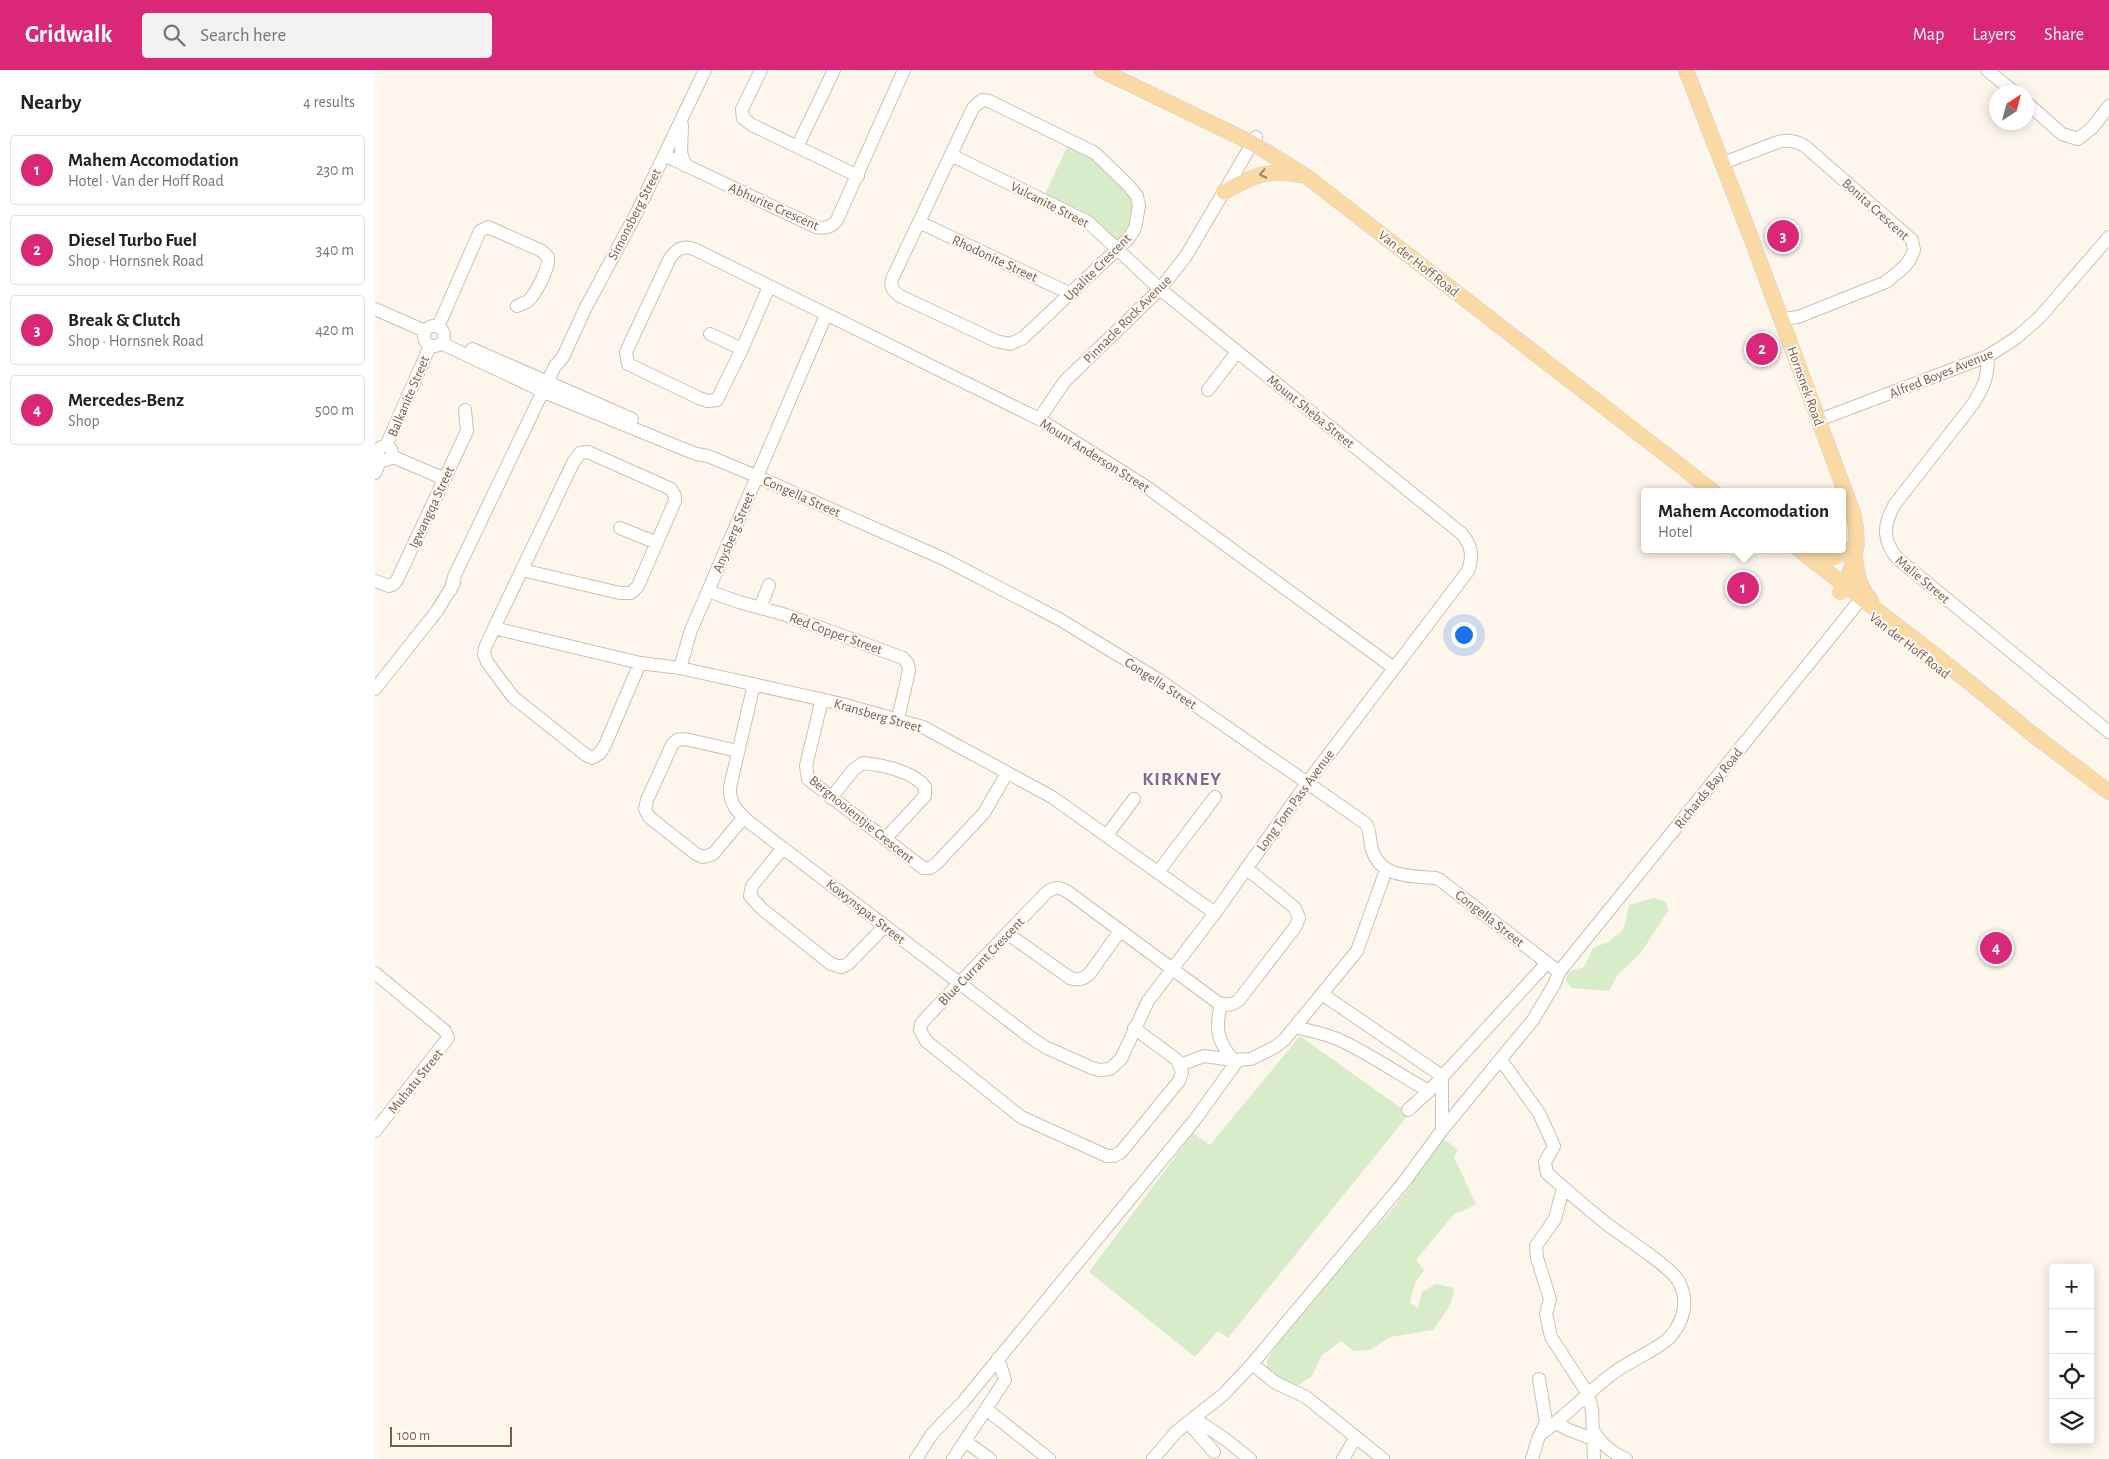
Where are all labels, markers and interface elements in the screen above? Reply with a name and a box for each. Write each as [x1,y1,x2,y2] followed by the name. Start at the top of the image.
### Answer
[142,13,492,58] search box
[160,21,188,49] icon: search
[25,23,112,47] text: Gridwalk
[200,26,286,45] text: Search here
[1913,26,1944,44] text: Map
[1972,26,2016,44] text: Layers
[2044,26,2084,44] text: Share
[1989,85,2034,130] north arrow
[20,92,81,113] text: Nearby
[303,94,355,110] text: 4 results
[68,151,239,170] text: Mahem Accomodation
[34,162,40,178] text: 1
[316,162,354,178] text: 230 m
[606,166,664,262] street label: Simonsberg Street
[1258,168,1267,179] one-way arrow
[68,173,224,189] text: Hotel · Van der Hoff Road
[1839,176,1912,244] street label: Bonita Crescent
[1008,179,1091,231] street label: Vulcanite Street
[726,181,821,233] street label: Abhurite Crescent
[1767,217,1799,255] pin: 3
[1375,228,1461,299] street label: Van der Hoff Road
[68,231,197,250] text: Diesel Turbo Fuel
[1061,231,1134,304] street label: Upalite Crescent
[950,233,1040,285] street label: Rhodonite Street
[33,242,41,258] text: 2
[316,242,354,258] text: 340 m
[68,253,204,269] text: Shop · Hornsnek Road
[1081,273,1174,366] street label: Pinnacle Rock Avenue
[68,311,181,330] text: Break & Clutch
[34,322,40,338] text: 3
[315,322,354,338] text: 420 m
[1746,330,1778,368] pin: 2
[68,333,204,349] text: Shop · Hornsnek Road
[1784,345,1826,428] street label: Hornsnek Road
[1887,347,1995,401] street label: Alfred Boyes Avenue
[386,353,432,439] street label: Balkanite Street
[1264,372,1357,451] street label: Mount Sheba Street
[68,391,184,410] text: Mercedes-Benz
[33,402,41,418] text: 4
[315,402,354,418] text: 500 m
[68,413,100,429] text: Shop
[1037,416,1152,496] street label: Mount Anderson Street
[407,464,457,551] street label: Igwangqa Street
[761,474,843,520] street label: Congella Street
[1641,488,1846,553] popup
[711,489,757,575] street label: Anysberg Street
[1658,502,1829,521] text: Mahem Accomodation
[1658,524,1693,540] text: Hotel
[1893,553,1953,607] street label: Malie Street
[1727,569,1759,607] pin: 1
[1866,610,1952,681] street label: Van der Hoff Road
[787,611,884,657] street label: Red Copper Street
[1451,622,1477,648] your location
[1122,655,1199,713] street label: Congella Street
[832,697,924,735] street label: Kransberg Street
[1672,746,1745,832] street label: Richards Bay Road
[1254,747,1337,854] street label: Long Tom Pass Avenue
[1142,770,1222,789] district label: KIRKNEY
[806,773,917,867] street label: Bergnooientjie Crescent
[823,877,908,947] street label: Kowynspas Street
[1452,888,1527,950] street label: Congella Street
[936,914,1028,1009] street label: Blue Currant Crescent
[1980,929,2012,967] pin: 4
[386,1046,446,1117] street label: Muhatu Street
[2049,1264,2094,1444] map controls
[2049,1264,2094,1309] button: +
[2049,1309,2094,1354] button: −
[2049,1354,2094,1399] button: locate
[2049,1399,2094,1444] button: layers
[390,1424,513,1447] scale bar
[397,1429,430,1443] text: 100 m

